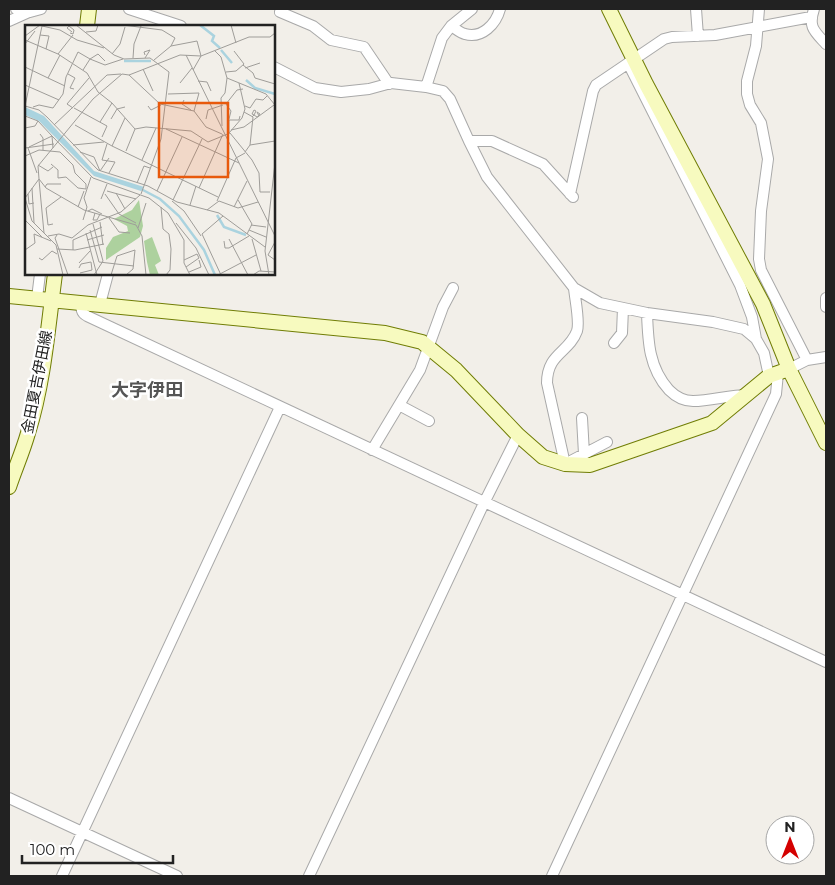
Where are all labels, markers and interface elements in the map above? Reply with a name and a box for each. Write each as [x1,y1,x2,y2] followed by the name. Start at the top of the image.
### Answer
[25,25,275,275] inset map
[17,329,56,435] street label: 金田夏吉伊田線
[111,379,183,401] district label: 大字伊田
[765,815,815,865] north arrow
[784,818,796,836] text: N
[22,832,174,864] scale bar
[30,840,75,859] text: 100 m

